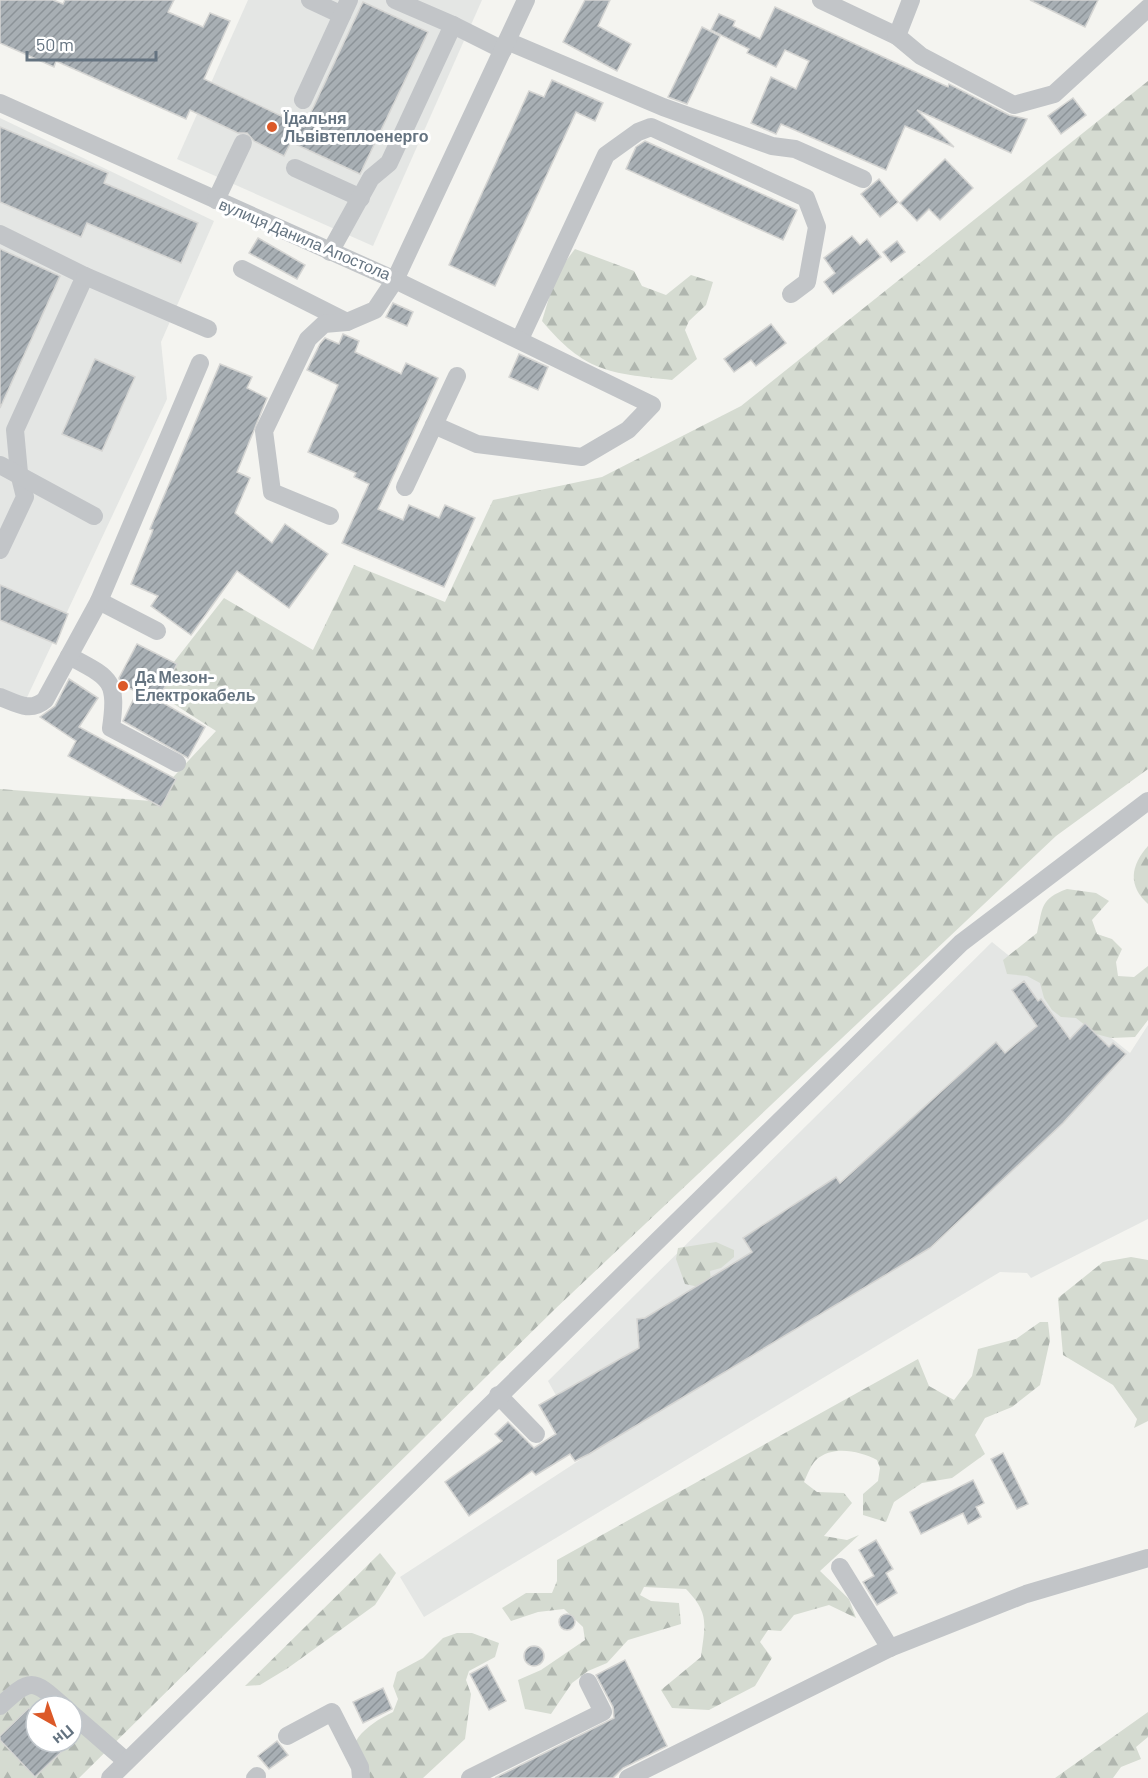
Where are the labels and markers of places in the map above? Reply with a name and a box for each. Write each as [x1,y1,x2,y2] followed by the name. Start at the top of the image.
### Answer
[283,108,429,145] place label: Їдальня Львівтеплоенерго
[265,120,279,134] marker: Їдальня Львівтеплоенерго
[135,667,256,704] place label: Да Мезон- Електрокабель
[116,679,130,693] marker: Да Мезон- Електрокабель

